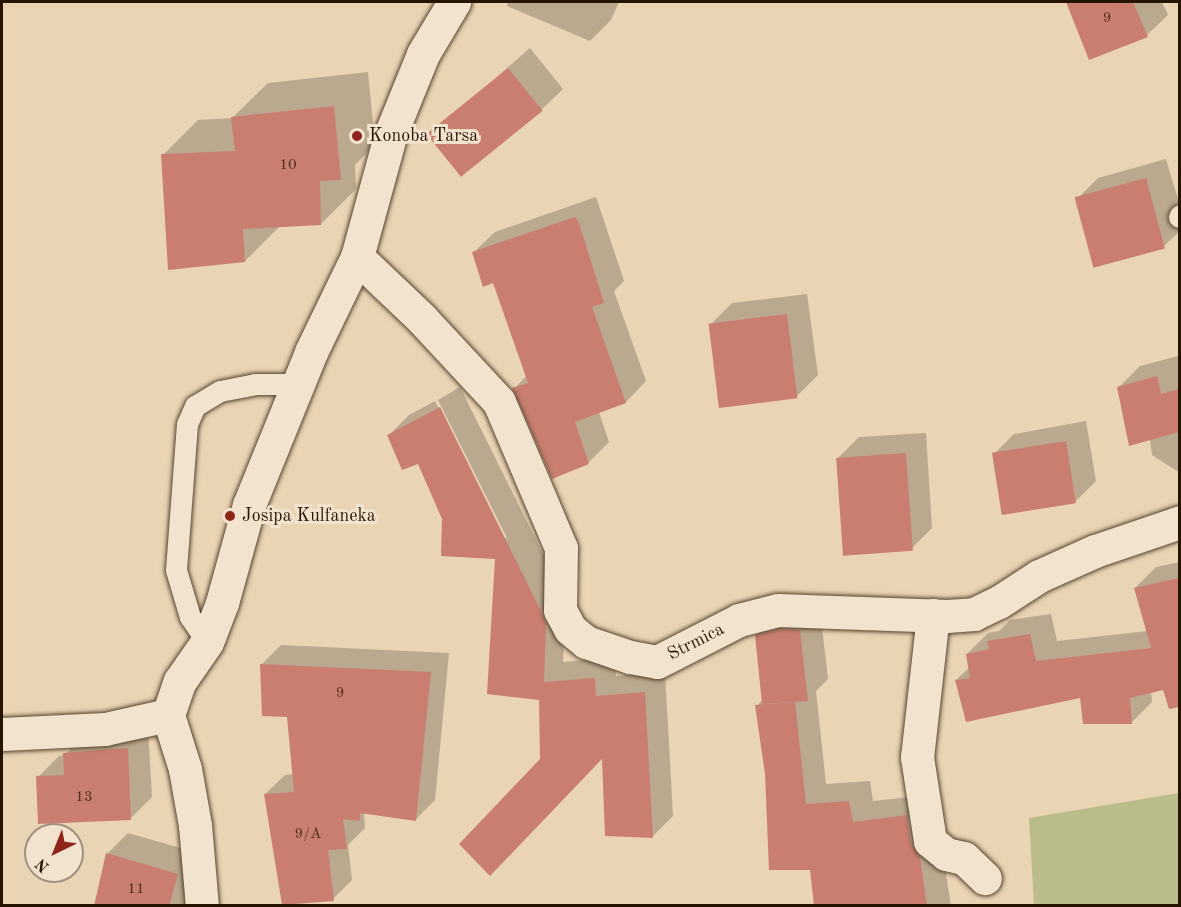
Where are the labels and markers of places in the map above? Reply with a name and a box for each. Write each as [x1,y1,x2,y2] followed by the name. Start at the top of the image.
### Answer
[369,125,478,147] place label: Konoba Tarsa
[350,129,364,143] marker: Konoba Tarsa
[242,505,376,527] place label: Josipa Kulfaneka
[223,509,237,523] marker: Josipa Kulfaneka

